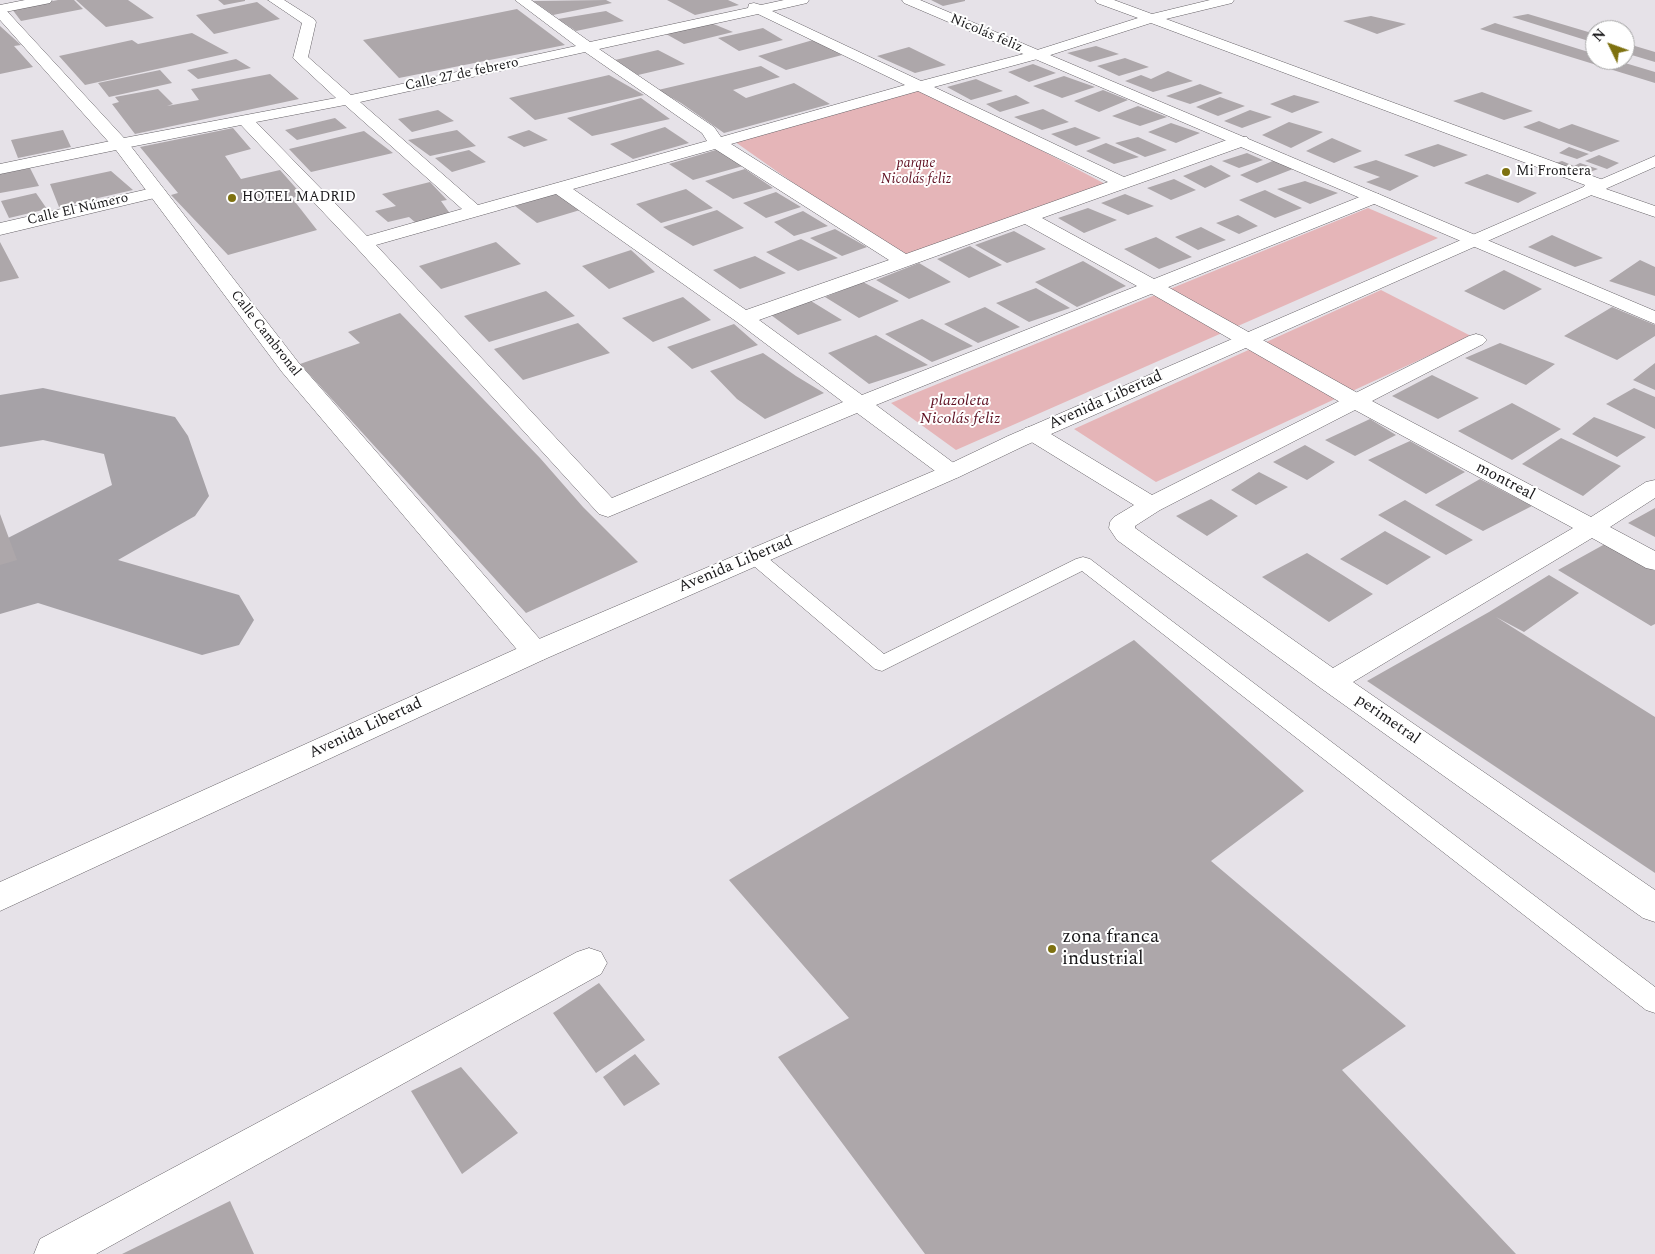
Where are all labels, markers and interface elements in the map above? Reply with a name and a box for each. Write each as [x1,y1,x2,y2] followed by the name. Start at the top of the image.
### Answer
[947,11,1025,57] street label: Nicolás feliz
[1585,20,1635,70] north arrow
[1588,24,1611,47] text: N
[404,55,520,95] street label: Calle 27 de febrero
[881,156,951,188] park label: parque Nicolás feliz
[1516,164,1591,180] place label: Mi Frontera
[1500,166,1512,178] marker: Mi Frontera
[26,190,130,230] street label: Calle El Número
[242,190,356,206] place label: HOTEL MADRID
[226,192,238,204] marker: HOTEL MADRID
[226,288,304,380] street label: Calle Cambronal
[1046,367,1166,435] street label: Avenida Libertad
[920,392,1000,430] park label: plazoleta Nicolás feliz
[1472,458,1538,506] street label: montreal
[676,532,796,598] street label: Avenida Libertad
[1351,691,1423,749] street label: perimetral
[306,694,426,764] street label: Avenida Libertad
[1062,927,1159,971] place label: zona franca industrial
[1046,943,1058,955] marker: zona franca industrial

